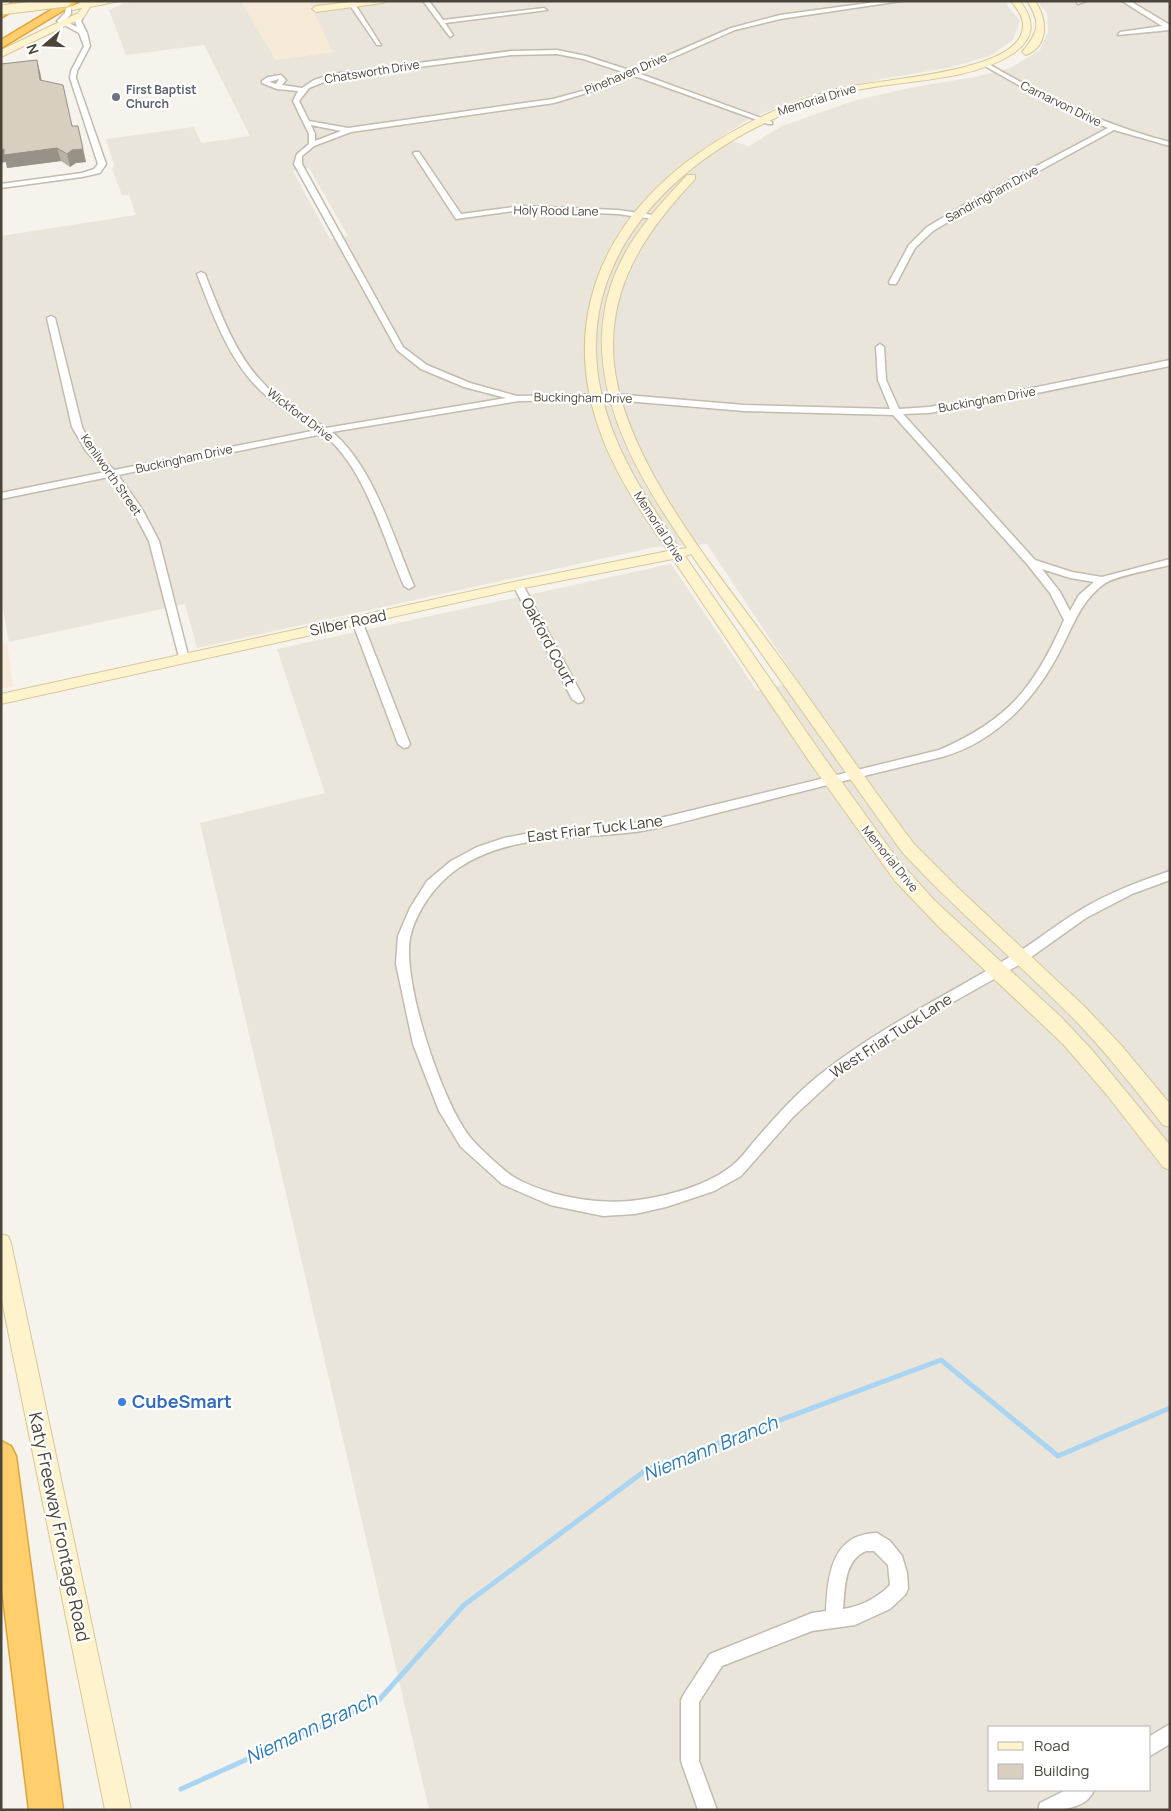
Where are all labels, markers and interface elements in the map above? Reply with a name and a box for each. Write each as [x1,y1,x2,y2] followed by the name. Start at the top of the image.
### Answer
[20,20,70,70] north arrow
[22,42,43,57] text: N
[582,49,670,99] street label: Pinehaven Drive
[323,56,421,87] street label: Chatsworth Drive
[1018,77,1105,131] street label: Carnarvon Drive
[776,80,858,120] street label: Memorial Drive
[126,81,196,112] place label: First Baptist Church
[110,91,122,103] marker: First Baptist Church
[942,161,1041,226] street label: Sandringham Drive
[513,201,599,220] street label: Holy Rood Lane
[937,383,1037,416] street label: Buckingham Drive
[264,384,337,445] street label: Wickford Drive
[534,388,632,407] street label: Buckingham Drive
[77,430,146,519] street label: Kenilworth Street
[134,440,234,477] street label: Buckingham Drive
[630,488,689,565] street label: Memorial Drive
[516,594,581,690] street label: Oakford Court
[308,604,388,641] street label: Silber Road
[526,810,664,847] street label: East Friar Tuck Lane
[858,822,923,896] street label: Memorial Drive
[826,988,956,1083] street label: West Friar Tuck Lane
[132,1389,232,1413] place label: CubeSmart
[116,1396,128,1408] marker: CubeSmart
[639,1409,782,1487] water label: Niemann Branch
[24,1410,96,1644] street label: Katy Freeway Frontage Road
[241,1686,382,1770] water label: Niemann Branch
[988,1726,1151,1791] legend
[1034,1735,1070,1756] text: Road
[1034,1760,1089,1781] text: Building

